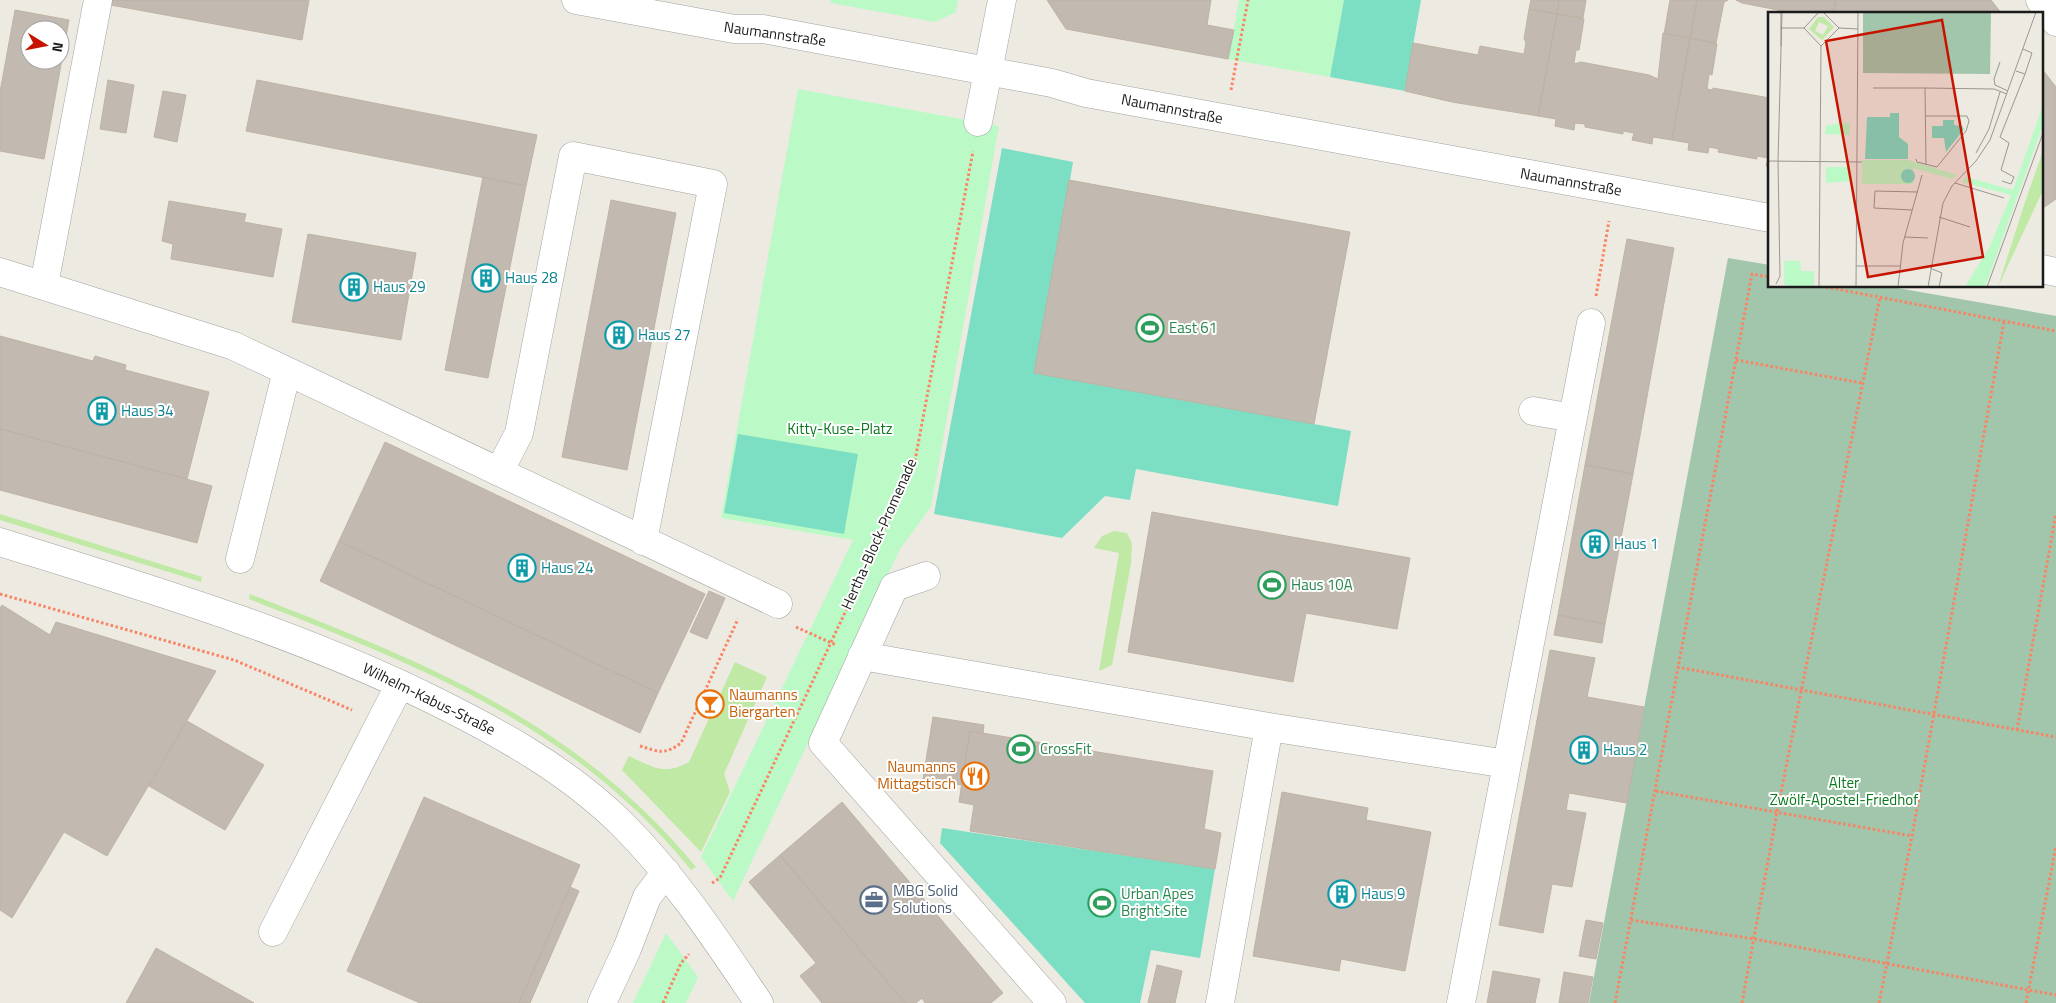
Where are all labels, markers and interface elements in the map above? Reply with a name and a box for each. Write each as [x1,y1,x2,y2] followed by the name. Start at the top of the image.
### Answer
[1768,12,2044,288] inset map
[723,15,828,52] street label: Naumannstraße
[20,20,70,70] north arrow
[47,41,69,54] text: N
[1119,87,1225,130] street label: Naumannstraße
[1518,161,1624,202] street label: Naumannstraße
[471,263,501,293] building icon: Haus 28
[505,266,558,289] place label: Haus 28
[339,272,369,302] building icon: Haus 29
[373,275,426,298] place label: Haus 29
[1135,313,1165,343] sports icon: East 61
[1169,316,1217,339] place label: East 61
[604,320,634,350] building icon: Haus 27
[638,323,691,346] place label: Haus 27
[87,396,117,426] building icon: Haus 34
[121,399,174,422] place label: Haus 34
[787,417,893,440] park label: Kitty-Kuse-Platz
[835,454,922,613] street label: Hertha-Block-Promenade
[1580,529,1610,559] building icon: Haus 1
[1614,532,1658,555] place label: Haus 1
[507,553,537,583] building icon: Haus 24
[541,556,594,579] place label: Haus 24
[1257,570,1287,600] sports icon: Haus 10A
[1291,573,1353,596] place label: Haus 10A
[359,656,500,741] street label: Wilhelm-Kabus-Straße
[729,683,798,723] place label: Naumanns Biergarten
[695,689,725,719] bar icon: Naumanns Biergarten
[1006,734,1036,764] sports icon: CrossFit
[1569,735,1599,765] building icon: Haus 2
[1040,737,1092,760] place label: CrossFit
[1603,738,1647,761] place label: Haus 2
[877,755,956,795] place label: Naumanns Mittagstisch
[960,761,990,791] restaurant icon: Naumanns Mittagstisch
[1770,771,1918,811] park label: Alter Zwölf-Apostel-Friedhof
[893,879,958,919] place label: MBG Solid Solutions
[1327,879,1357,909] building icon: Haus 9
[1121,882,1194,922] place label: Urban Apes Bright Site
[1361,882,1405,905] place label: Haus 9
[859,885,889,915] office icon: MBG Solid Solutions
[1087,888,1117,918] sports icon: Urban Apes Bright Site

